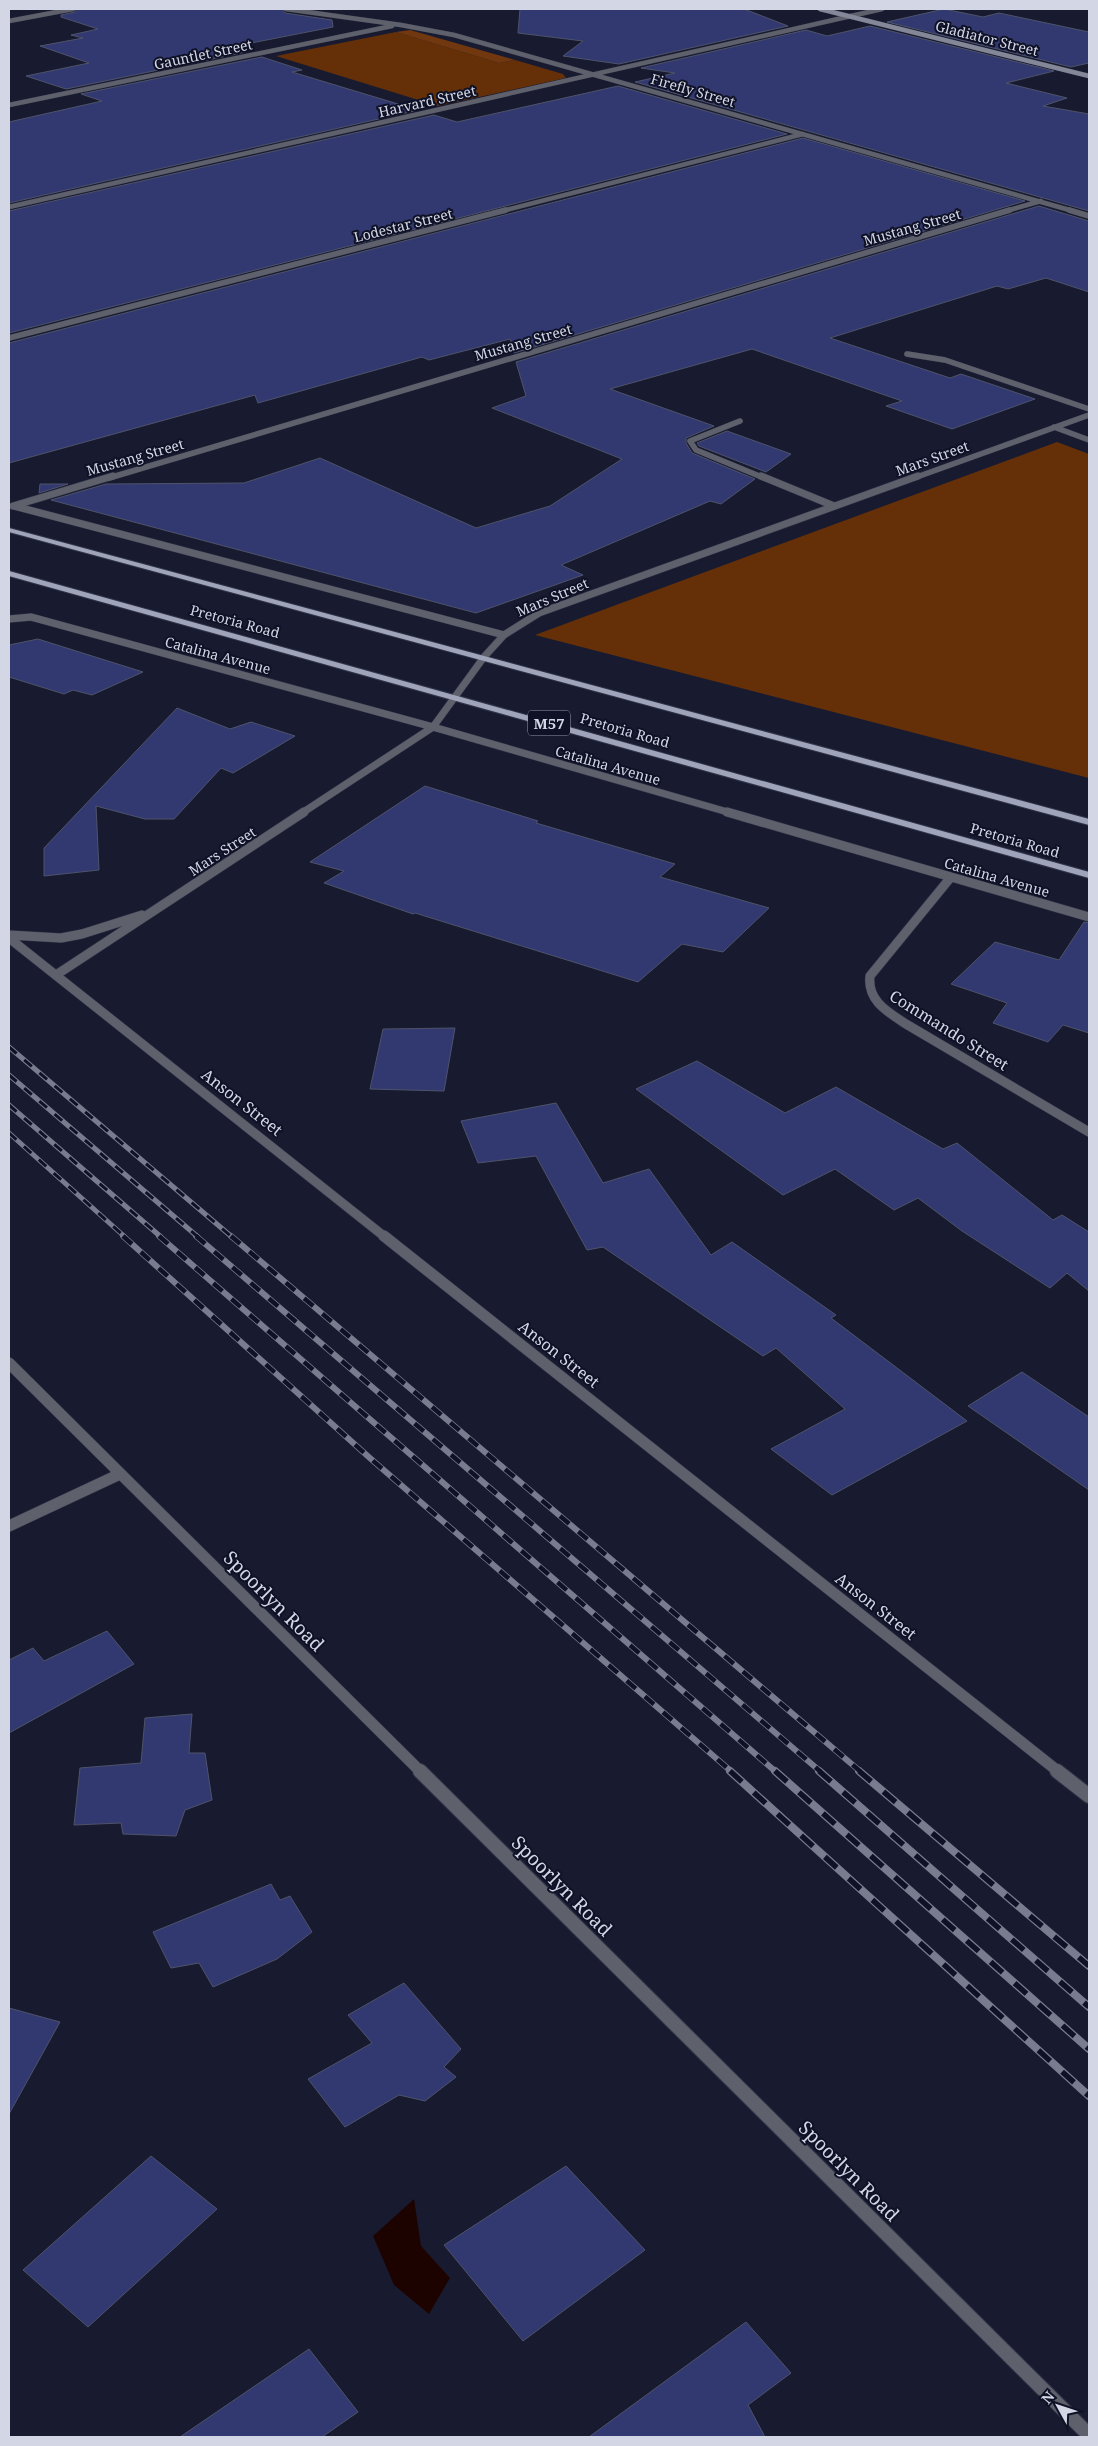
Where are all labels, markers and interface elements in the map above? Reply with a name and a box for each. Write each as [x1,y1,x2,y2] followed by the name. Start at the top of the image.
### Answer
[934,16,1041,60] street label: Gladiator Street
[152,34,254,74] street label: Gauntlet Street
[649,69,737,111] street label: Firefly Street
[376,81,478,121] street label: Harvard Street
[352,204,455,246] street label: Lodestar Street
[861,204,963,250] street label: Mustang Street
[472,319,574,365] street label: Mustang Street
[84,434,186,480] street label: Mustang Street
[893,436,971,480] street label: Mars Street
[513,573,591,621] street label: Mars Street
[188,600,282,642] street label: Pretoria Road
[163,632,273,678] street label: Catalina Avenue
[578,708,672,752] street label: Pretoria Road
[528,710,570,736] road number: M57
[553,741,663,789] street label: Catalina Avenue
[968,818,1062,862] street label: Pretoria Road
[185,822,259,880] street label: Mars Street
[942,853,1052,901] street label: Catalina Avenue
[885,985,1013,1076] street label: Commando Street
[197,1063,287,1141] street label: Anson Street
[514,1315,604,1393] street label: Anson Street
[218,1545,330,1657] street label: Spoorlyn Road
[831,1567,921,1645] street label: Anson Street
[506,1830,618,1942] street label: Spoorlyn Road
[793,2115,905,2227] street label: Spoorlyn Road
[1033,2381,1083,2431] north arrow
[1037,2387,1058,2408] text: N

